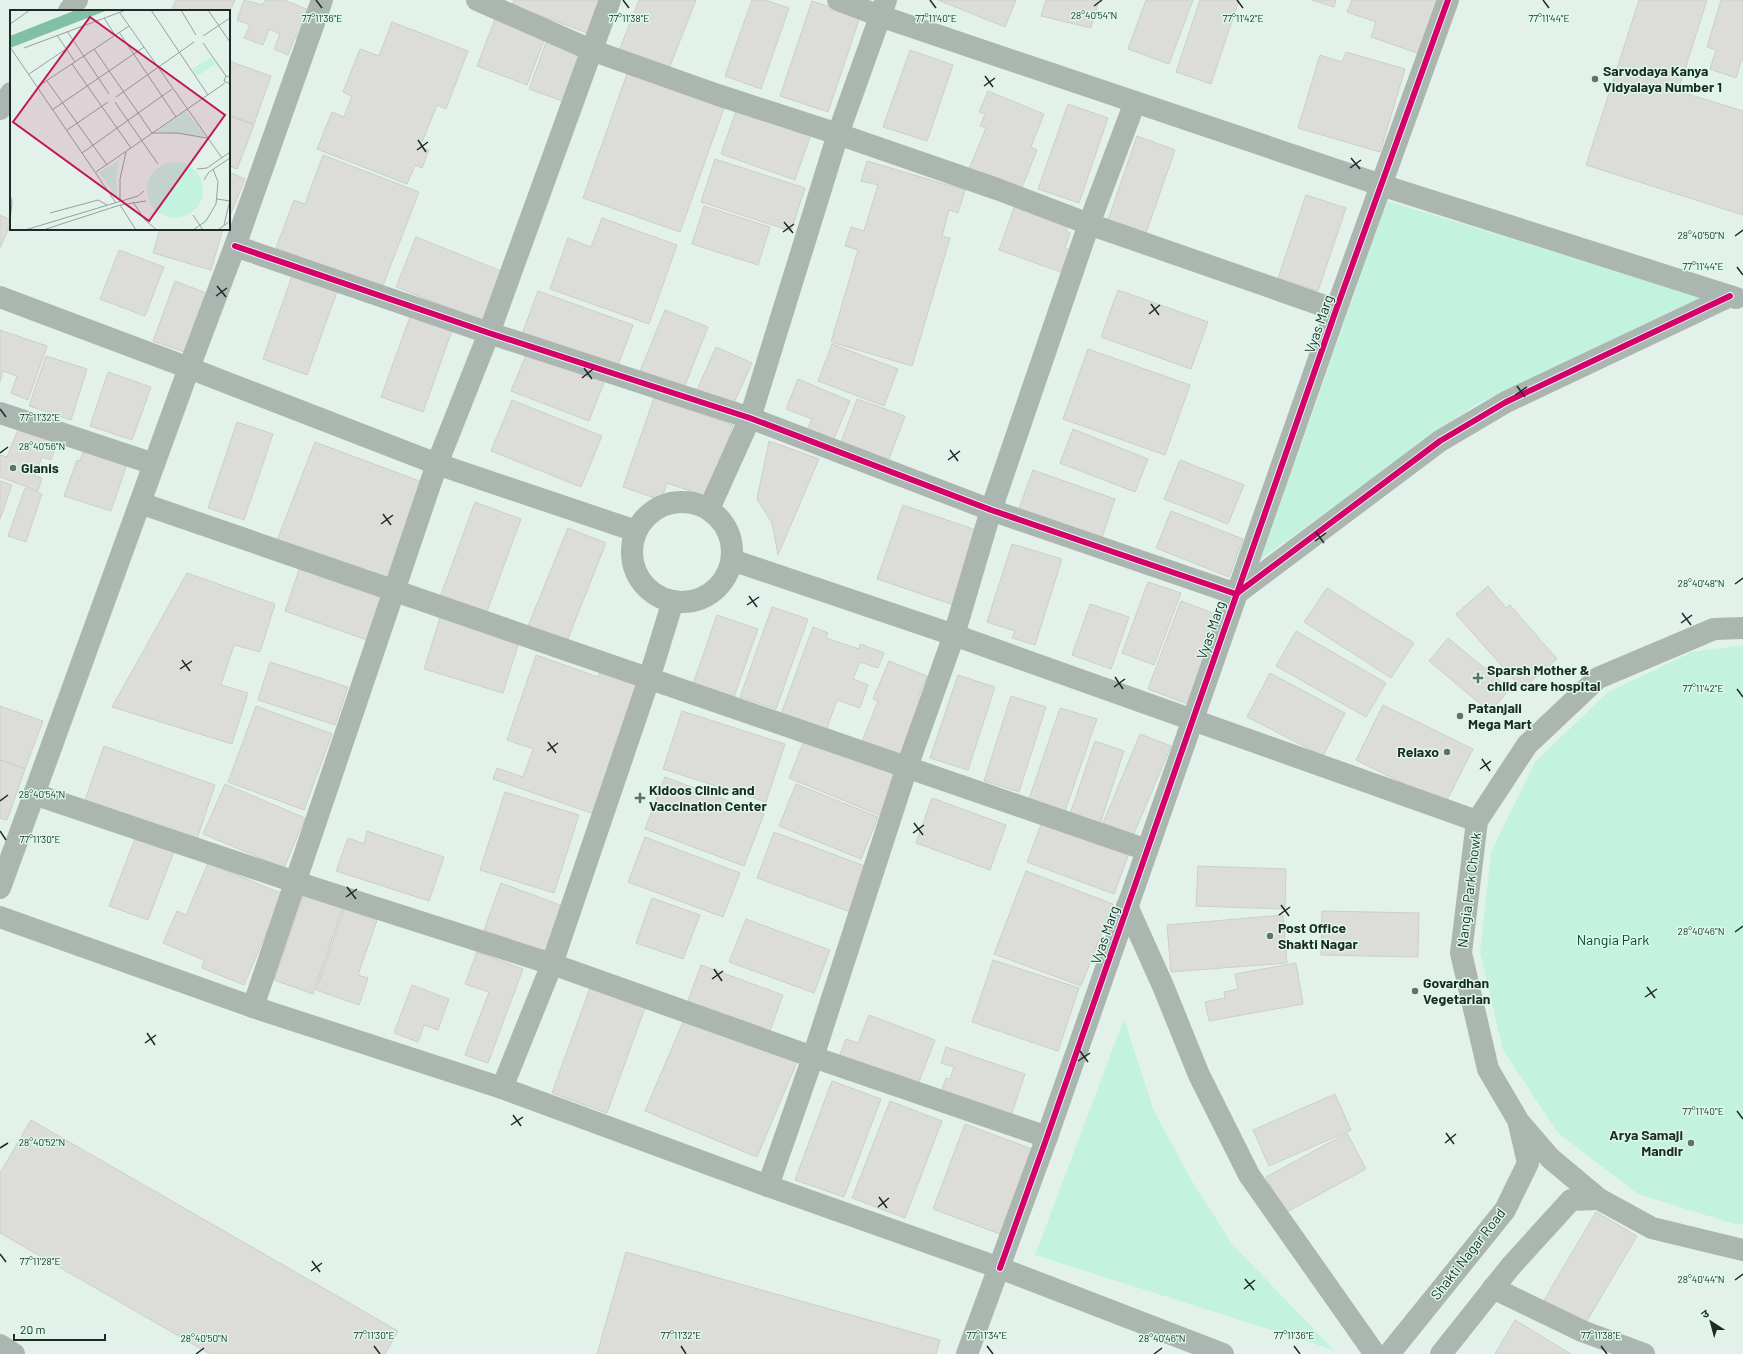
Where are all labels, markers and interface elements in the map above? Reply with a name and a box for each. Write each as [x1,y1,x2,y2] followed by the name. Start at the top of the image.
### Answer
[1071,9,1117,21] text: 28°40'54"N
[10,10,230,230] inset map
[302,12,342,24] text: 77°11'36"E
[609,12,649,24] text: 77°11'38"E
[915,12,957,24] text: 77°11'40"E
[1222,12,1264,24] text: 77°11'42"E
[1528,12,1570,24] text: 77°11'44"E
[1603,62,1722,95] place label: Sarvodaya Kanya Vidyalaya Number 1
[1590,74,1600,84] marker: Sarvodaya Kanya Vidyalaya Number 1
[1677,229,1725,241] text: 28°40'50"N
[1682,260,1724,272] text: 77°11'44"E
[1301,292,1336,355] street label: Vyas Marg
[20,411,60,423] text: 77°11'32"E
[19,440,65,452] text: 28°40'56"N
[21,459,59,476] place label: Gianis
[8,463,18,473] marker: Gianis
[1678,577,1724,589] text: 28°40'48"N
[1193,598,1228,661] street label: Vyas Marg
[1487,661,1601,694] place label: Sparsh Mother & child care hospital
[1472,672,1484,684] marker: Sparsh Mother & child care hospital
[1682,682,1724,694] text: 77°11'42"E
[1468,699,1532,732] place label: Patanjali Mega Mart
[1455,711,1465,721] marker: Patanjali Mega Mart
[1397,743,1439,760] place label: Relaxo
[1442,747,1452,757] marker: Relaxo
[649,781,767,814] place label: Kidoos Clinic and Vaccination Center
[19,788,65,800] text: 28°40'54"N
[634,792,646,804] marker: Kidoos Clinic and Vaccination Center
[1453,831,1484,948] street label: Nangia Park Chowk
[19,833,61,845] text: 77°11'30"E
[1087,903,1122,966] street label: Vyas Marg
[1278,919,1358,952] place label: Post Office Shakti Nagar
[1678,925,1724,937] text: 28°40'46"N
[1265,931,1275,941] marker: Post Office Shakti Nagar
[1577,931,1649,948] park label: Nangia Park
[1423,974,1490,1007] place label: Govardhan Vegetarian
[1410,986,1420,996] marker: Govardhan Vegetarian
[1682,1105,1724,1117] text: 77°11'40"E
[1609,1126,1684,1159] place label: Arya Samaji Mandir
[19,1136,65,1148] text: 28°40'52"N
[1686,1138,1696,1148] marker: Arya Samaji Mandir
[1427,1205,1509,1303] street label: Shakti Nagar Road
[20,1255,60,1267] text: 77°11'28"E
[1677,1273,1725,1285] text: 28°40'44"N
[1691,1302,1731,1342] north arrow
[1698,1306,1712,1321] text: उ
[14,1316,105,1342] scale bar
[20,1322,46,1336] text: 20 m
[353,1329,395,1341] text: 77°11'30"E
[661,1329,701,1341] text: 77°11'32"E
[967,1329,1007,1341] text: 77°11'34"E
[1274,1329,1314,1341] text: 77°11'36"E
[1581,1329,1621,1341] text: 77°11'38"E
[180,1332,228,1344] text: 28°40'50"N
[1139,1332,1185,1344] text: 28°40'46"N

